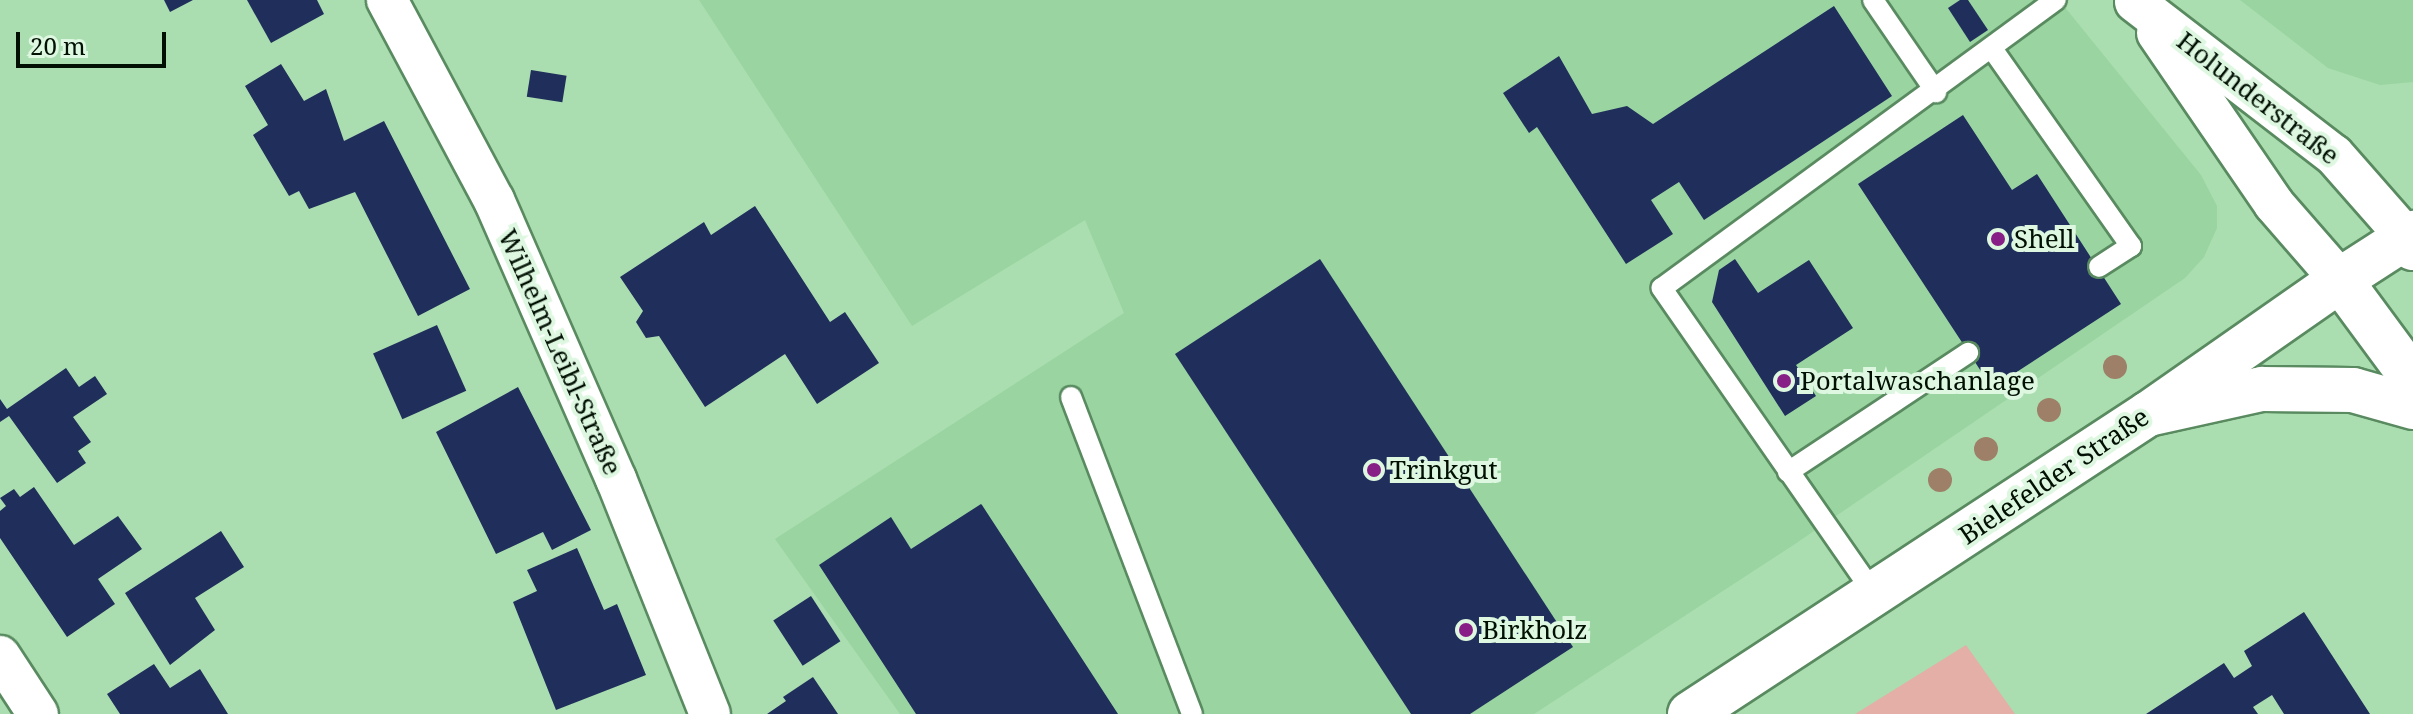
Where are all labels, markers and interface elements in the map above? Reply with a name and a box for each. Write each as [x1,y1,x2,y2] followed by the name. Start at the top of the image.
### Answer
[20,16,170,66] scale bar
[2171,25,2345,171] street label: Holunderstraße
[30,29,86,62] text: 20 m
[2014,223,2075,255] place label: Shell
[492,224,628,480] street label: Wilhelm-Leibl-Straße
[1989,230,2007,248] marker: Shell
[1800,365,2035,397] place label: Portalwaschanlage
[1775,372,1793,390] marker: Portalwaschanlage
[1953,401,2155,551] street label: Bielefelder Straße
[1390,454,1498,486] place label: Trinkgut
[1365,461,1383,479] marker: Trinkgut
[1482,614,1588,646] place label: Birkholz
[1457,621,1475,639] marker: Birkholz

